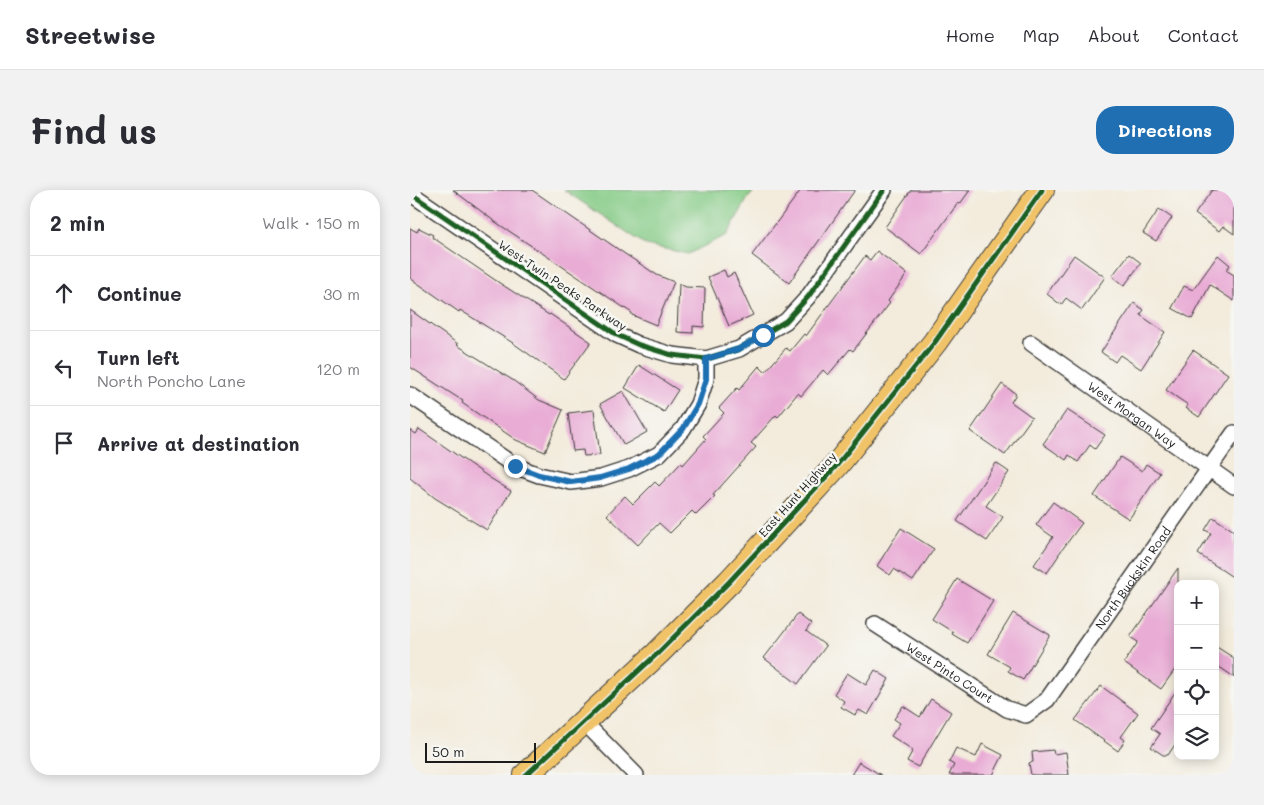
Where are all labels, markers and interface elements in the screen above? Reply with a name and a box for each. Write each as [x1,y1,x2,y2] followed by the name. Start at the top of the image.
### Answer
[25,19,155,50] text: Streetwise
[946,23,995,47] text: Home
[1023,23,1059,47] text: Map
[1087,23,1140,47] text: About
[1168,23,1239,47] text: Contact
[1096,106,1234,154] button: Directions
[30,107,157,153] text: Find us
[50,209,105,236] text: 2 min
[262,212,360,233] text: Walk · 150 m
[496,236,630,334] street label: West Twin Peaks Parkway
[50,279,78,307] icon: ahead
[97,281,182,306] text: Continue
[323,283,360,304] text: 30 m
[752,324,775,347] route start
[97,345,180,370] text: Turn left
[50,354,78,382] icon: left
[316,358,360,379] text: 120 m
[97,370,246,391] text: North Poncho Lane
[1085,378,1180,451] street label: West Morgan Way
[50,429,78,457] icon: arrive
[97,431,300,456] text: Arrive at destination
[755,448,839,540] street label: East Hunt Highway
[504,455,527,478] route end
[1091,523,1174,632] street label: North Buckskin Road
[1174,580,1219,760] map controls
[1174,580,1219,625] button: +
[1174,625,1219,670] button: −
[903,638,996,706] street label: West Pinto Court
[1174,670,1219,715] button: locate
[1174,715,1219,760] button: layers
[425,740,536,763] scale bar
[432,742,464,761] text: 50 m

